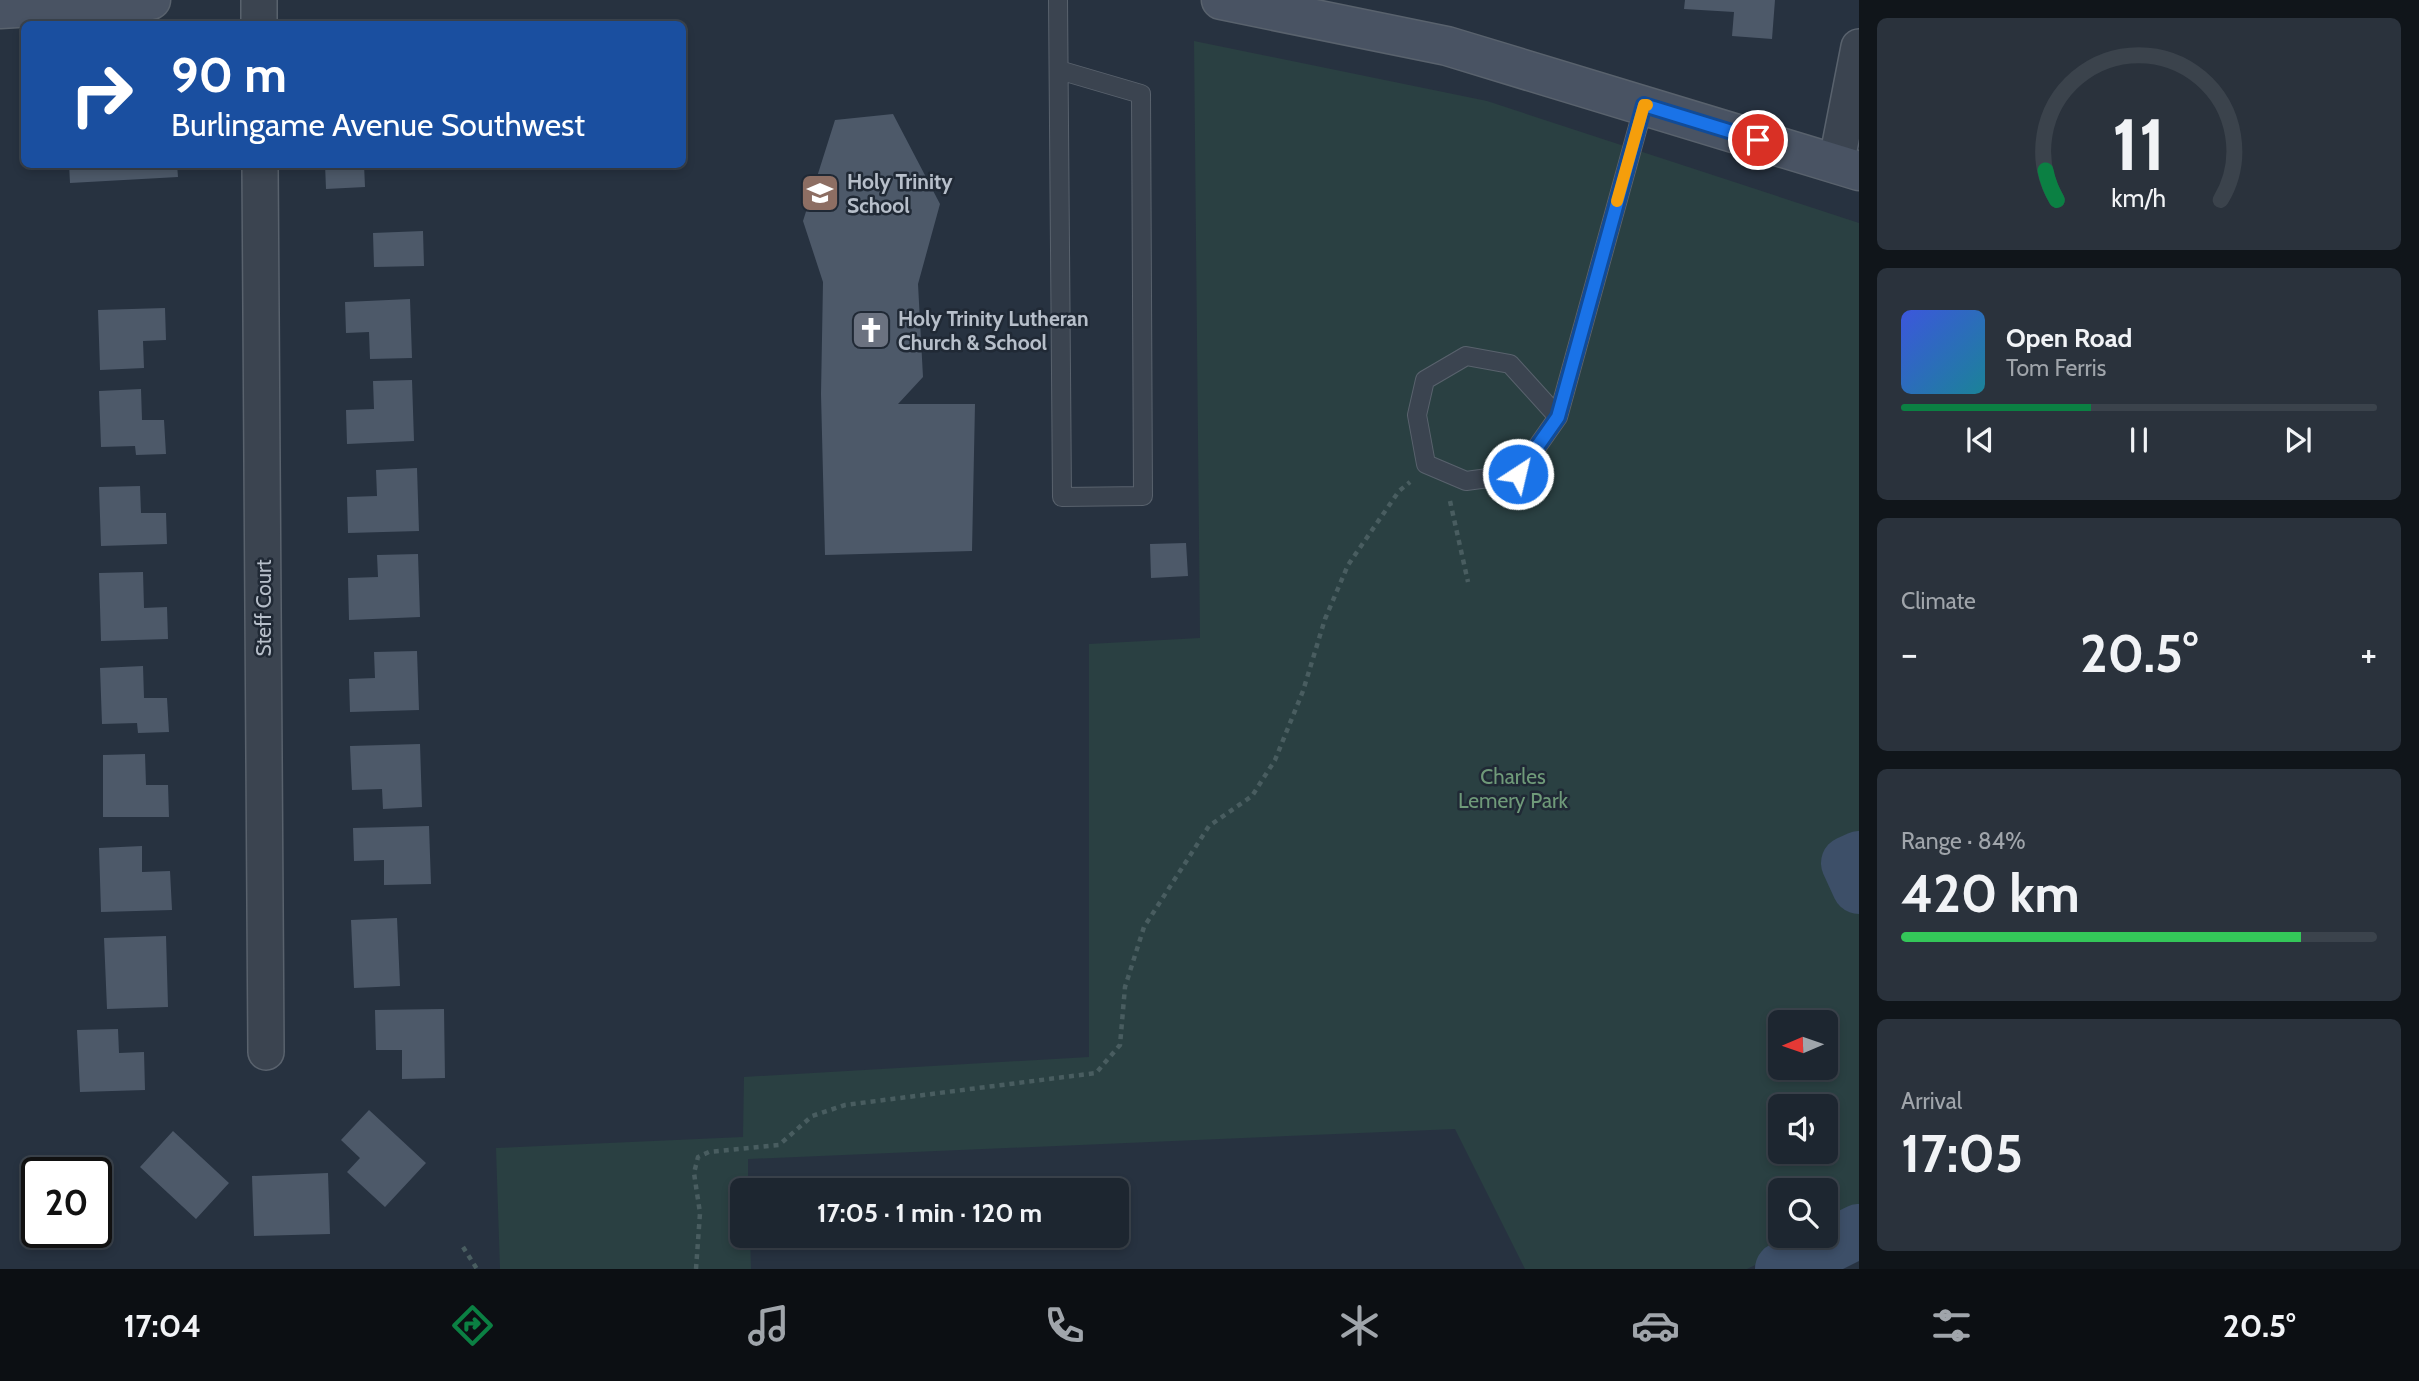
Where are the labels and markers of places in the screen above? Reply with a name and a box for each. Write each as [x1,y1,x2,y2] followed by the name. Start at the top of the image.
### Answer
[1728,110,1788,170] pin
[847,169,953,218] place label: Holy Trinity School
[799,172,841,214] school or university icon: Holy Trinity School
[898,306,1089,355] place label: Holy Trinity Lutheran Church & School
[850,309,892,351] church icon: Holy Trinity Lutheran Church & School

